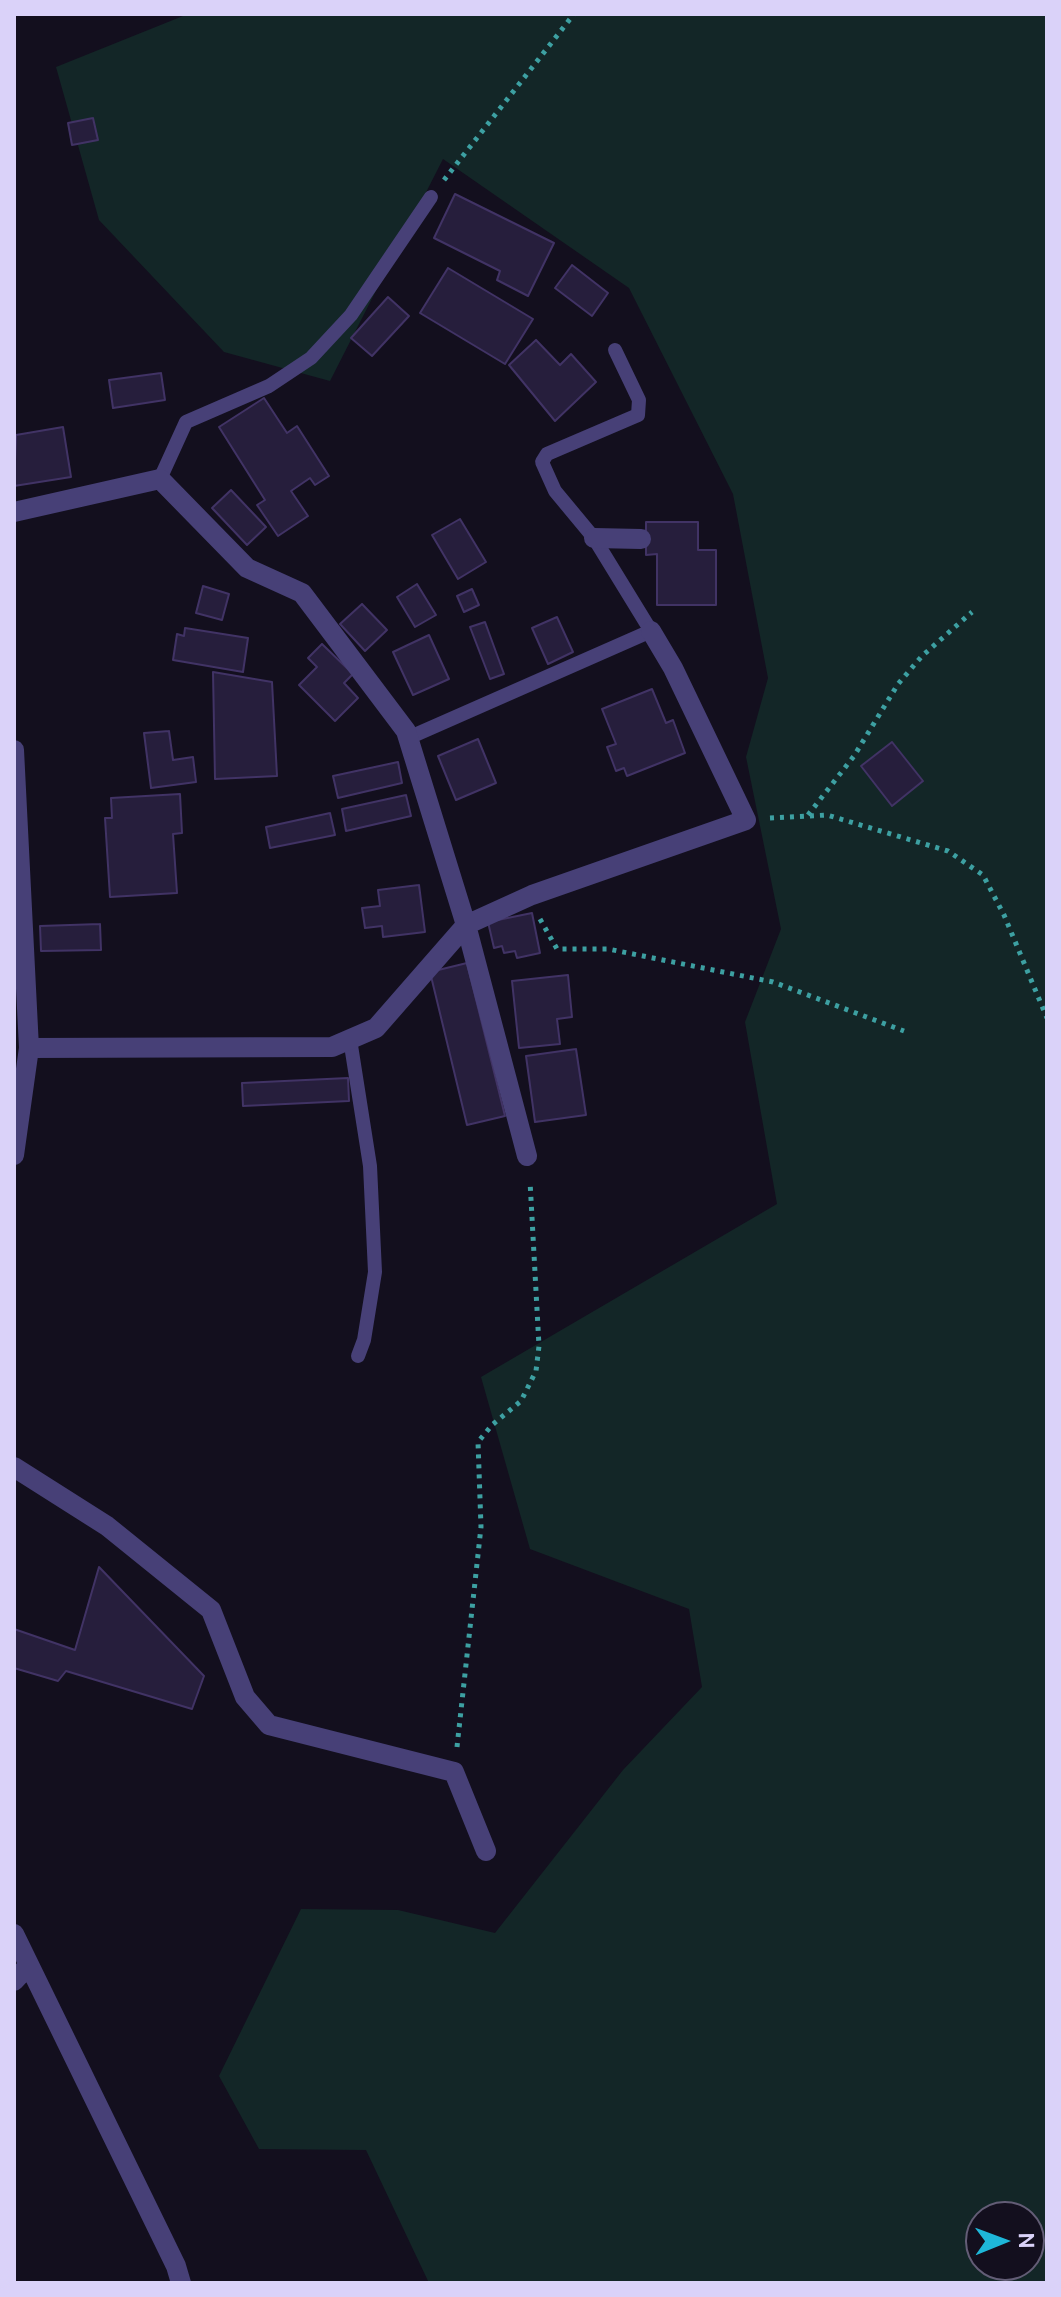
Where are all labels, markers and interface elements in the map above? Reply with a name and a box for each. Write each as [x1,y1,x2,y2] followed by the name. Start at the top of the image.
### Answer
[965,2201,1045,2281] north arrow
[1015,2232,1040,2249] text: N

